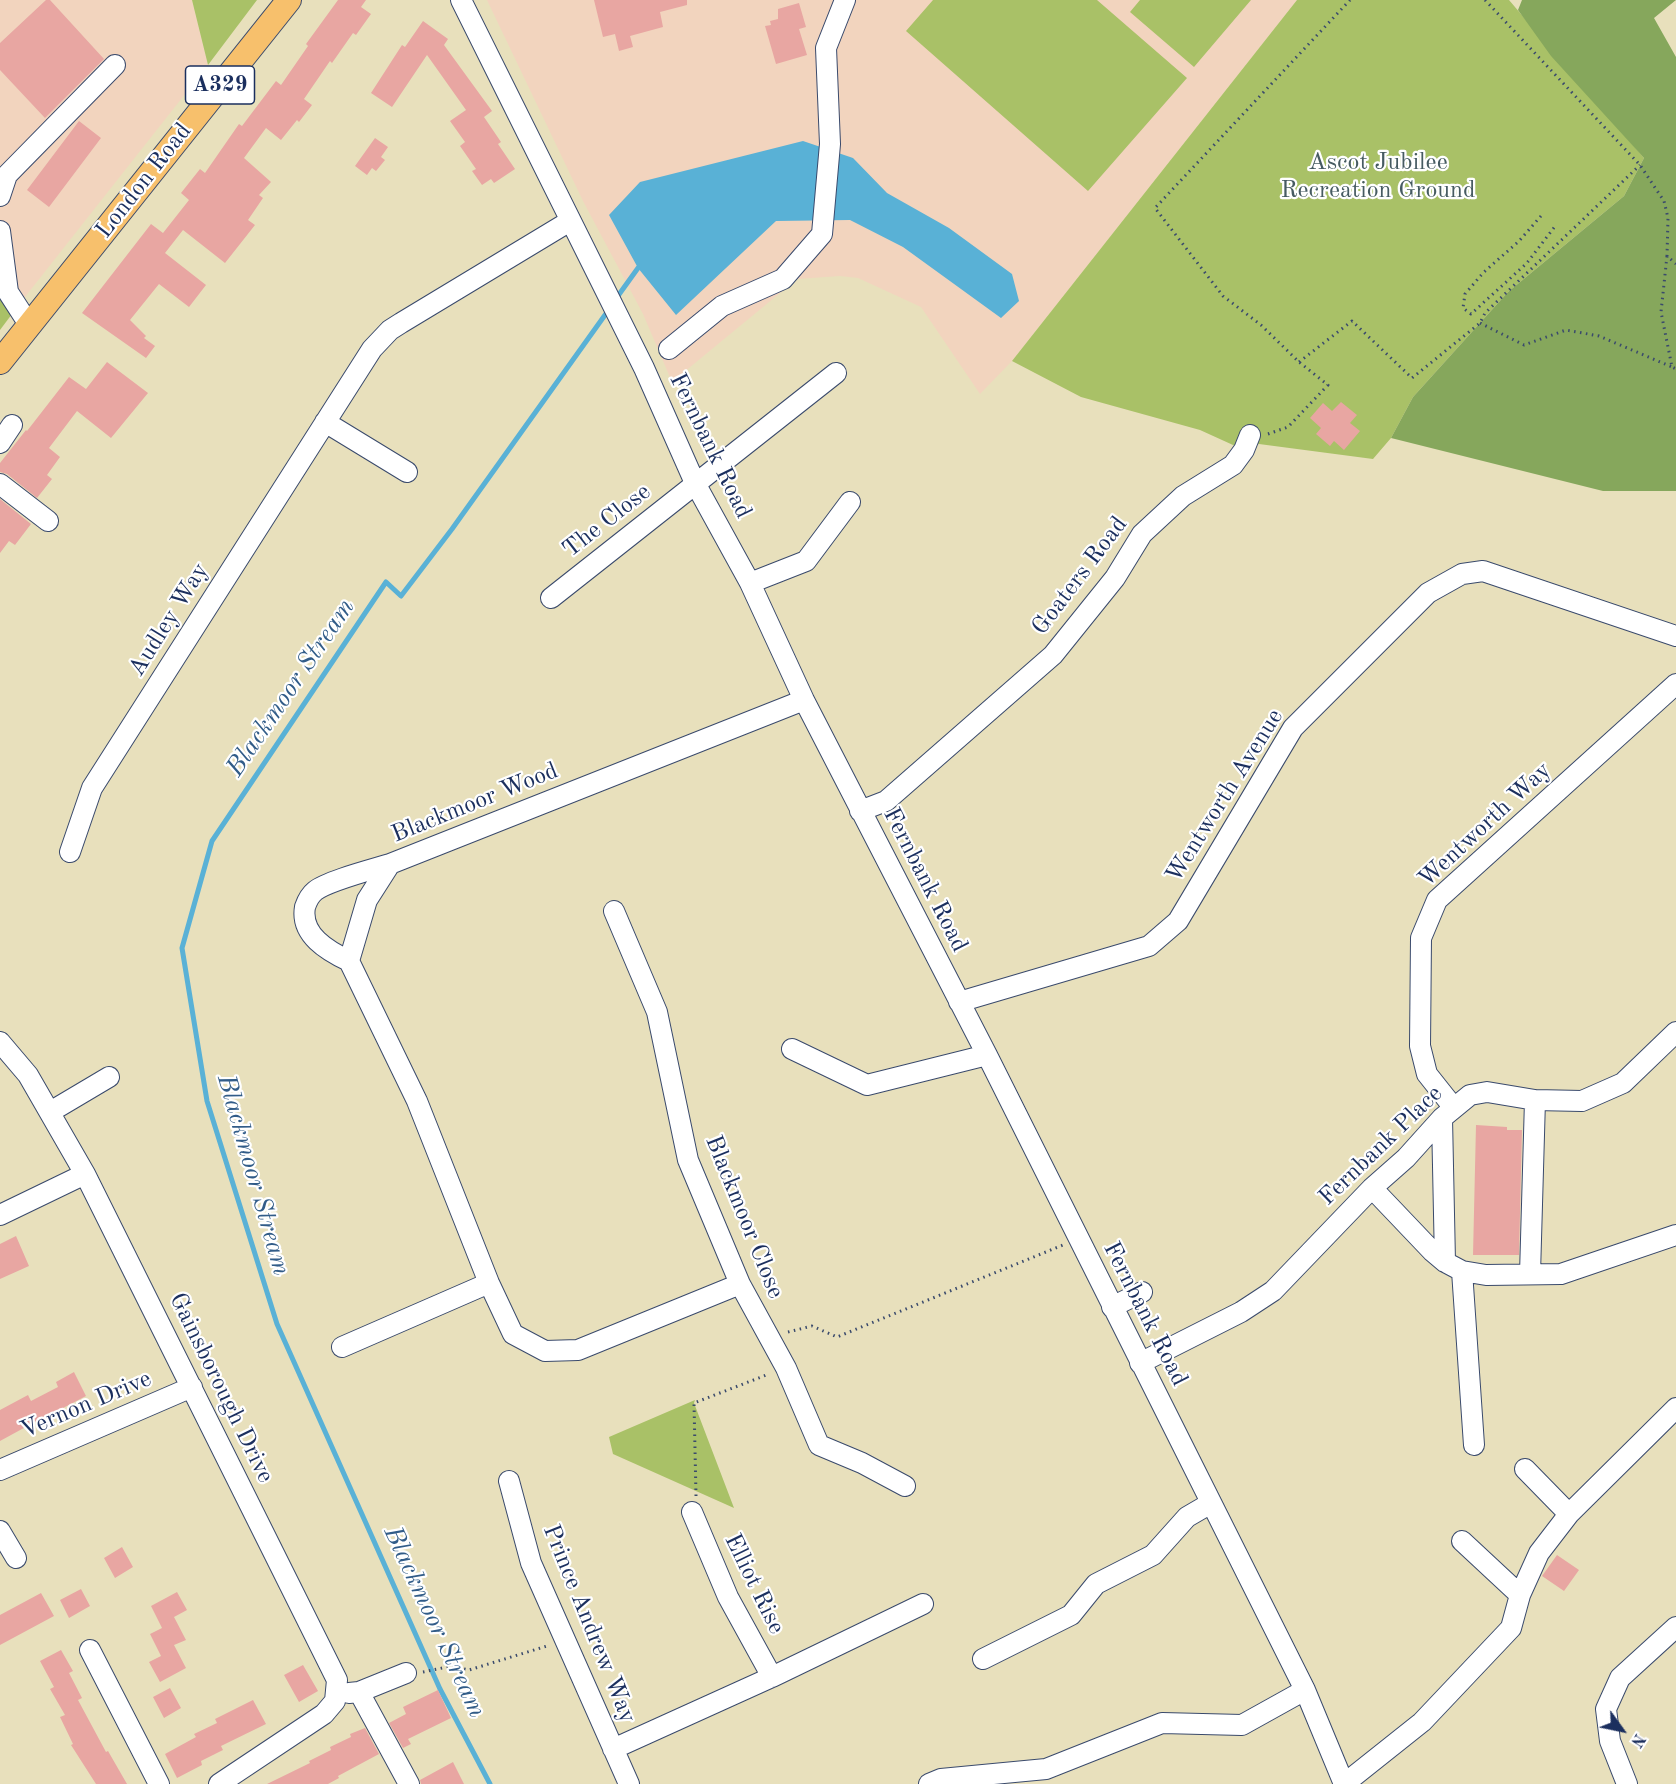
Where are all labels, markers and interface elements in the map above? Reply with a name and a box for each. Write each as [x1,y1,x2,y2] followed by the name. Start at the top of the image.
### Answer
[186,66,254,104] road number: A329
[90,118,198,244] street label: London Road
[1280,149,1476,205] park label: Ascot Jubilee Recreation Ground
[662,369,758,523] street label: Fernbank Road
[557,478,657,564] street label: The Close
[1026,511,1134,641] street label: Goaters Road
[123,558,215,682] street label: Audley Way
[220,593,362,783] water label: Blackmoor Stream
[1160,704,1290,888] street label: Wentworth Avenue
[1413,756,1557,894] street label: Wentworth Way
[388,757,562,849] street label: Blackmoor Wood
[876,803,974,957] street label: Fernbank Road
[209,1071,297,1279] water label: Blackmoor Stream
[1313,1080,1449,1212] street label: Fernbank Place
[698,1131,790,1303] street label: Blackmoor Close
[1096,1237,1194,1391] street label: Fernbank Road
[162,1288,280,1488] street label: Gainsborough Drive
[16,1365,156,1445] street label: Vernon Drive
[536,1520,642,1728] street label: Prince Andrew Way
[376,1521,492,1723] water label: Blackmoor Stream
[717,1529,791,1639] street label: Elliot Rise
[1592,1700,1652,1760] north arrow
[1627,1730,1647,1749] text: N

